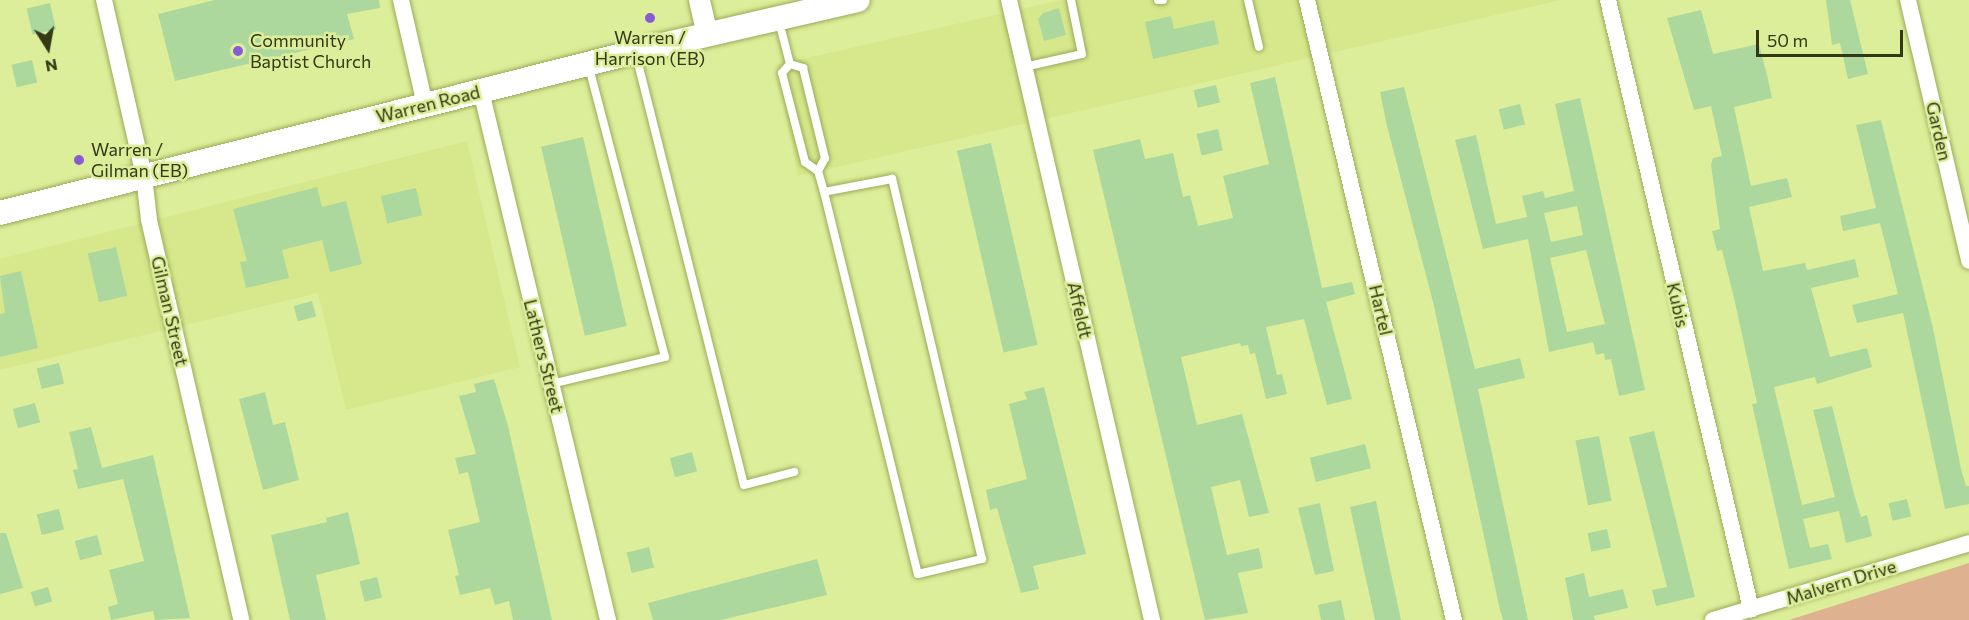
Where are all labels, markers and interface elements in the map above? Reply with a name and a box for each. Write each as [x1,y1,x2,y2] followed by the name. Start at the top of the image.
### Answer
[643,11,657,25] marker: Warren / Harrison (EB)
[18,18,78,78] north arrow
[1759,18,1906,56] scale bar
[595,27,705,70] place label: Warren / Harrison (EB)
[1767,29,1808,51] text: 50 m
[250,30,371,72] place label: Community Baptist Church
[231,44,245,58] marker: Community Baptist Church
[44,56,59,77] text: N
[374,81,482,127] street label: Warren Road
[1922,99,1956,163] street label: Garden
[91,139,188,182] place label: Warren / Gilman (EB)
[72,153,86,167] marker: Warren / Gilman (EB)
[147,254,193,368] street label: Gilman Street
[1063,280,1097,340] street label: Affeldt
[1662,280,1694,330] street label: Kubis
[1365,283,1397,337] street label: Hartel
[519,297,569,415] street label: Lathers Street
[1783,555,1899,609] street label: Malvern Drive

